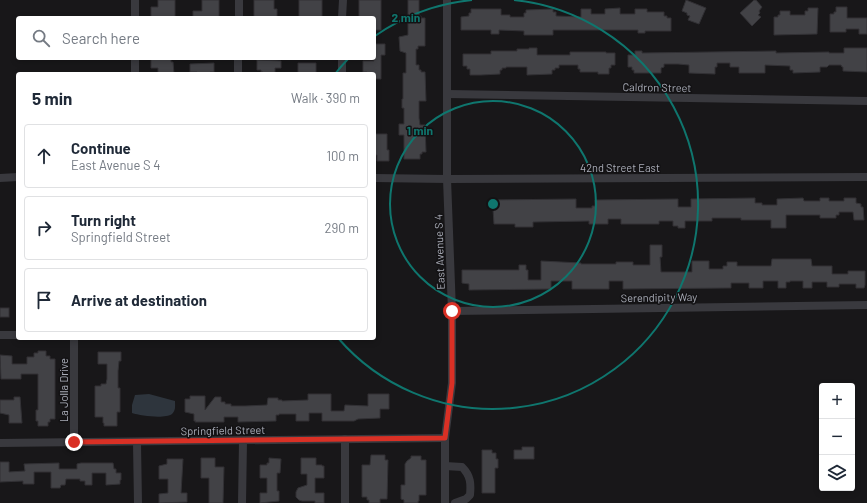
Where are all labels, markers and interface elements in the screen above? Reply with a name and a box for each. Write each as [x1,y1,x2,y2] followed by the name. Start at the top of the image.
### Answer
[392,10,420,24] text: 2 min
[16,16,376,60] search box
[30,27,52,49] icon: search
[62,29,140,47] text: Search here
[622,80,692,94] street label: Caldron Street
[32,88,72,108] text: 5 min
[291,90,360,106] text: Walk · 390 m
[407,123,433,137] text: 1 min
[71,139,131,157] text: Continue
[33,145,55,167] icon: ahead
[326,148,359,164] text: 100 m
[71,157,160,173] text: East Avenue S 4
[580,161,660,174] street label: 42nd Street East
[486,197,500,211] centre of rings
[71,211,136,229] text: Turn right
[431,214,447,290] street label: East Avenue S 4
[33,217,55,239] icon: right
[325,220,359,236] text: 290 m
[71,229,171,245] text: Springfield Street
[33,289,55,311] icon: arrive
[621,290,697,304] street label: Serendipity Way
[71,291,207,309] text: Arrive at destination
[443,302,461,320] route start
[57,358,70,422] street label: La Jolla Drive
[819,383,855,491] map controls
[819,383,855,419] button: +
[819,419,855,455] button: −
[181,423,265,437] street label: Springfield Street
[65,433,83,451] route end
[819,455,855,491] button: layers

